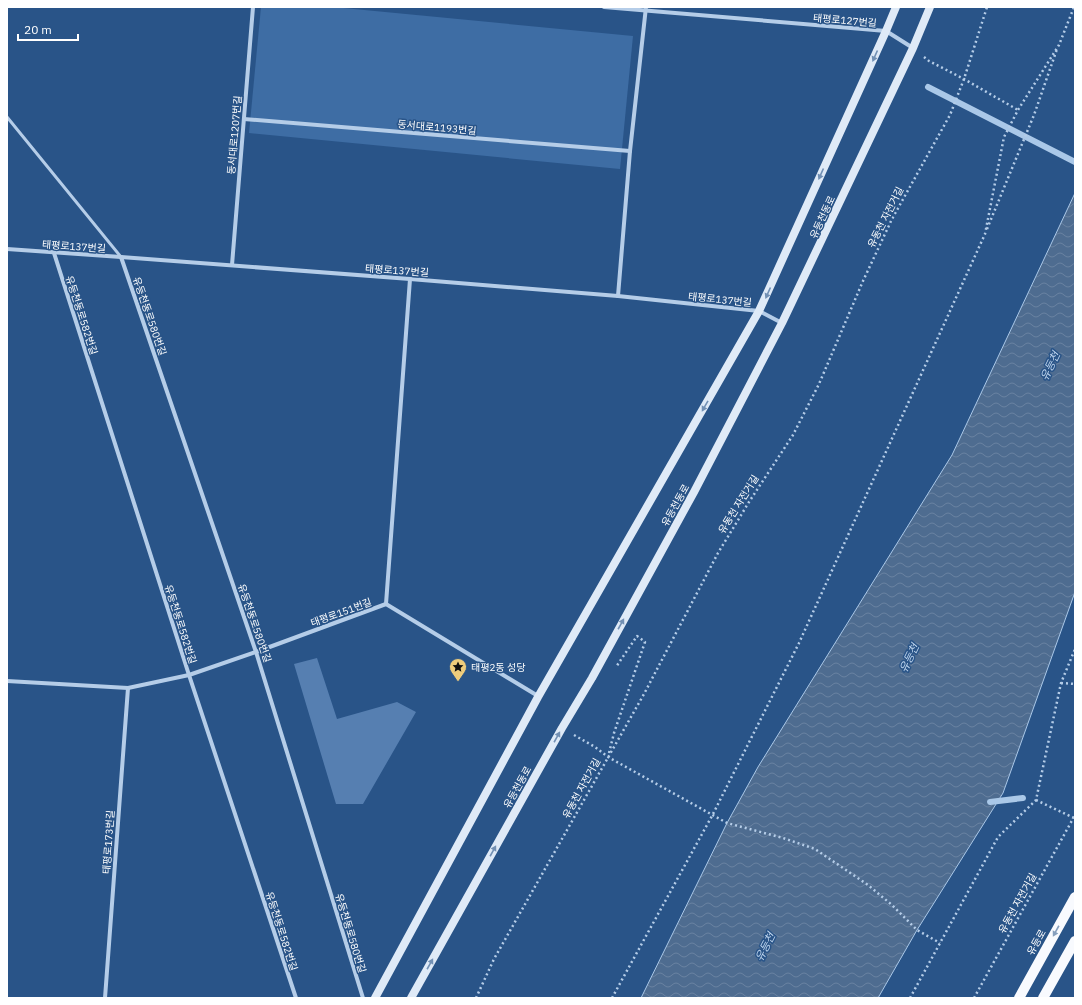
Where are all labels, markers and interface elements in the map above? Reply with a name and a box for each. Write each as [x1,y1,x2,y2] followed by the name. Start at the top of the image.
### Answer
[813,11,877,30] street label: 태평로127번길
[18,16,78,42] scale bar
[24,22,52,37] text: 20 m
[872,50,878,61] one-way arrow
[225,95,244,175] street label: 동서대로1207번길
[397,118,477,137] street label: 동서대로1193번길
[818,169,824,180] one-way arrow
[864,185,906,250] street label: 유동천 자전거길
[807,194,838,241] street label: 유등천동로
[42,238,106,255] street label: 태평로137번길
[365,262,429,279] street label: 태평로137번길
[63,274,100,356] street label: 유등천동로582번길
[130,275,169,357] street label: 유등천동로580번길
[765,287,771,298] one-way arrow
[687,290,752,309] street label: 태평로137번길
[1037,348,1064,383] water label: 유등천
[701,400,708,412] one-way arrow
[715,473,762,536] street label: 유동천 자전거길
[659,482,692,529] street label: 유등천동로
[235,582,274,664] street label: 유등천동로580번길
[162,583,199,665] street label: 유등천동로582번길
[309,595,373,630] street label: 태평로151번길
[618,618,624,630] one-way arrow
[896,640,923,675] water label: 유등천
[448,657,468,682] place icon: 태평2동 성당
[471,661,525,674] place label: 태평2동 성당
[553,731,560,743] one-way arrow
[560,756,603,821] street label: 유동천 자전거길
[501,764,534,811] street label: 유등천동로
[100,810,117,874] street label: 태평로173번길
[490,845,497,856] one-way arrow
[996,871,1039,936] street label: 유동천 자전거길
[263,890,300,972] street label: 유등천동로582번길
[332,892,369,974] street label: 유등천동로580번길
[1053,925,1059,937] one-way arrow
[1024,927,1049,957] street label: 유등로
[752,929,779,964] water label: 유등천
[426,958,433,970] one-way arrow

